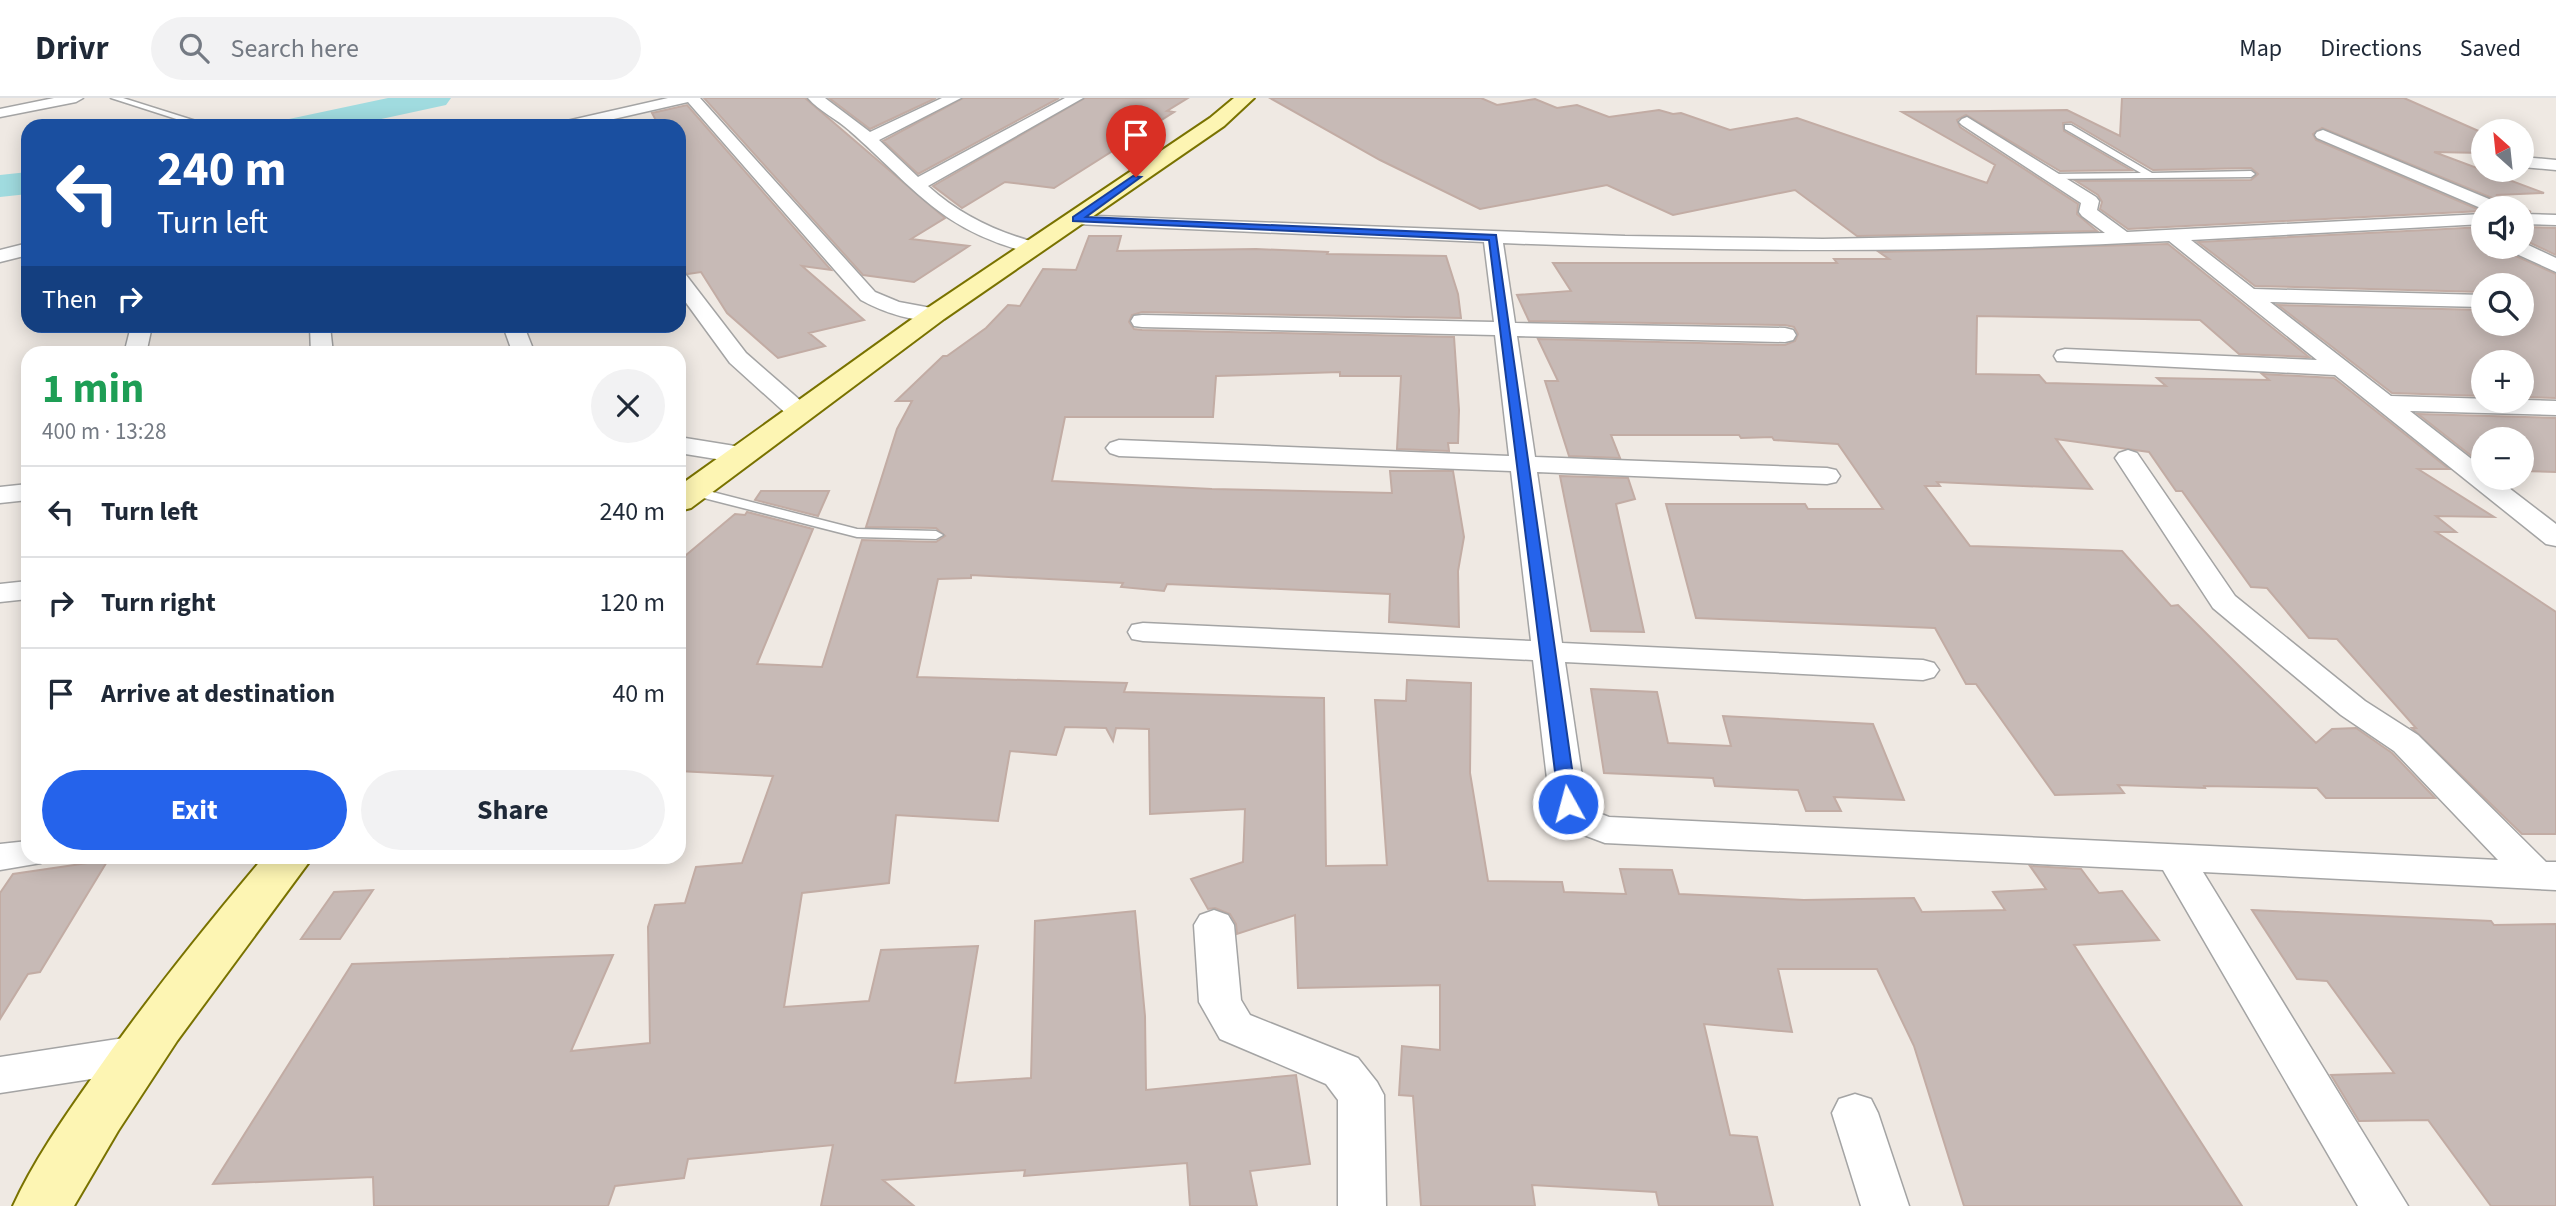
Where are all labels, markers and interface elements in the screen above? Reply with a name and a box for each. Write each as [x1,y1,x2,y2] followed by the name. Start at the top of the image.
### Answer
[151,17,641,80] search box
[35,25,109,72] text: Drivr
[175,29,213,67] icon: search
[231,30,359,67] text: Search here
[2239,31,2282,66] text: Map
[2320,31,2422,66] text: Directions
[2460,31,2521,66] text: Saved
[1106,105,1166,177] pin
[1117,116,1155,154] icon: arrive
[2471,119,2534,182] north arrow
[2471,119,2534,490] map controls
[157,135,286,205] text: 240 m
[42,147,133,238] icon: left
[2471,196,2534,259] button: sound
[157,200,268,246] text: Turn left
[2471,273,2534,336] button: search
[111,280,149,318] icon: right
[42,281,97,318] text: Then
[2471,350,2534,413] button: +
[42,359,144,419] text: 1 min
[591,369,665,443] button: close
[42,415,166,448] text: 400 m · 13:28
[2471,427,2534,490] button: −
[42,493,80,531] icon: left
[101,493,198,530] text: Turn left
[599,493,665,530] text: 240 m
[42,584,80,622] icon: right
[101,584,216,621] text: Turn right
[599,584,665,621] text: 120 m
[42,675,80,713] icon: arrive
[101,675,335,712] text: Arrive at destination
[612,675,665,712] text: 40 m
[1531,767,1605,841] position arrow
[42,770,347,850] button: Exit
[361,770,665,850] button: Share

